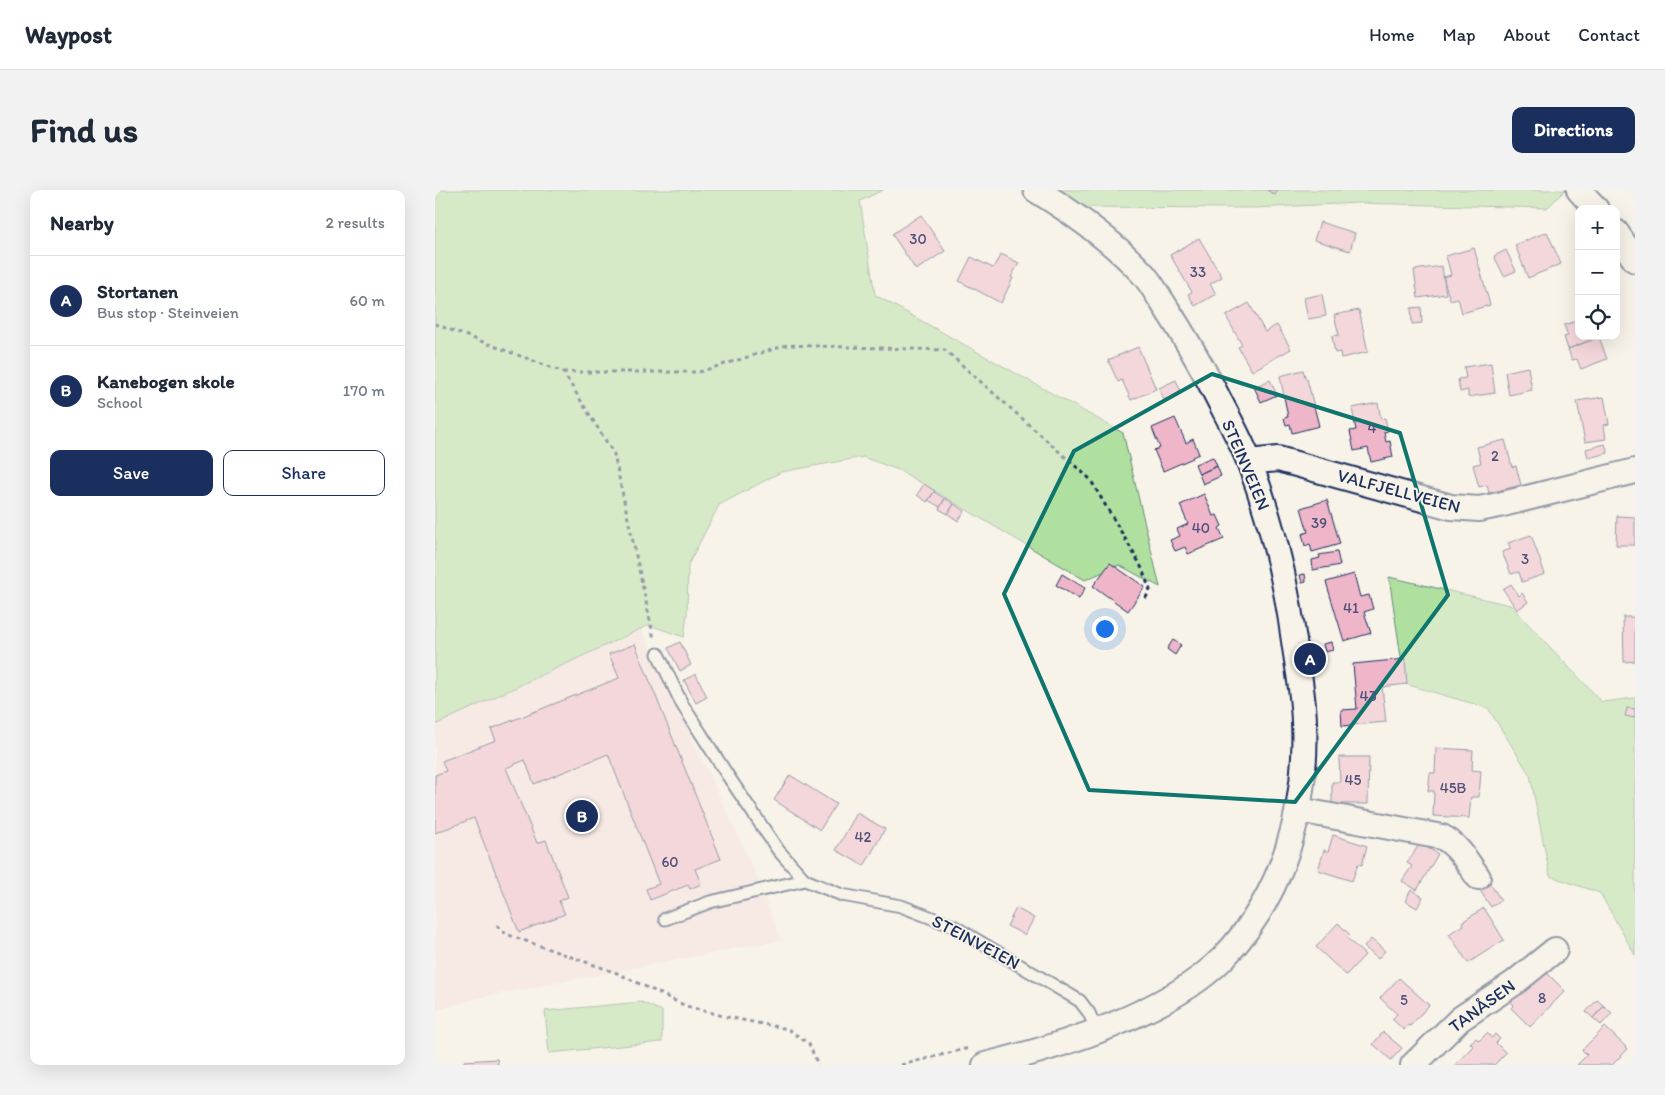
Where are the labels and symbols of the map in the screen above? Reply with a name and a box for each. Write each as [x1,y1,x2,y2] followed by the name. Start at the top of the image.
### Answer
[909,230,927,248] house number: 30
[1190,263,1206,281] house number: 33
[1217,416,1275,514] street label: STEINVEIEN
[1367,419,1377,437] house number: 4
[1491,447,1499,465] house number: 2
[1335,464,1463,518] street label: VALFJELLVEIEN
[1311,514,1327,532] house number: 39
[1192,519,1210,537] house number: 40
[1521,550,1529,568] house number: 3
[1343,599,1359,617] house number: 41
[1092,616,1118,642] your location
[1294,640,1326,678] pin: A
[1359,687,1377,705] house number: 43
[1345,771,1362,789] house number: 45
[1440,779,1467,797] house number: 45B
[566,797,598,835] pin: B
[855,828,872,846] house number: 42
[661,853,679,871] house number: 60
[928,910,1024,974] street label: STEINVEIEN
[1445,975,1519,1037] street label: TANÅSEN
[1538,989,1546,1007] house number: 8
[1400,991,1408,1009] house number: 5

